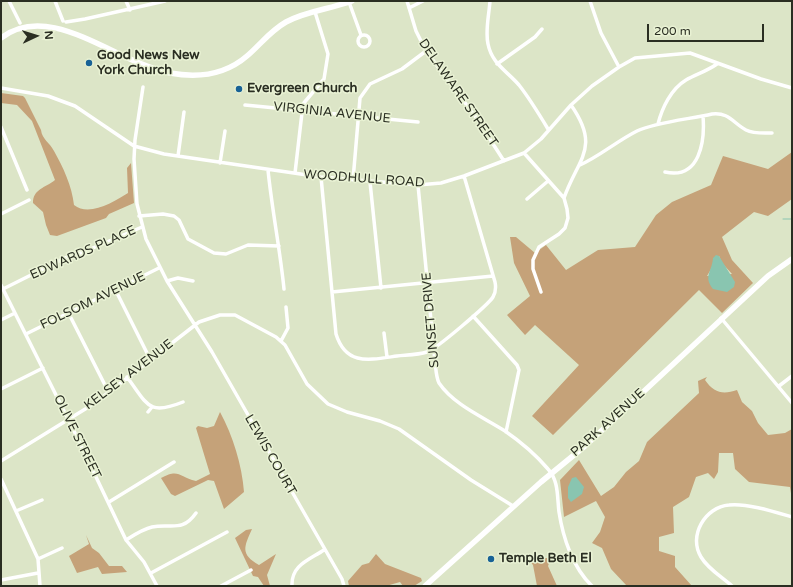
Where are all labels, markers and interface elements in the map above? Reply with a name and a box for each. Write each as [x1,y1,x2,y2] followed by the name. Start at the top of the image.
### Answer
[16,16,56,56] north arrow
[649,16,766,42] scale bar
[654,24,691,38] text: 200 m
[42,30,55,40] text: N
[415,36,501,150] street label: DELAWARE STREET
[97,48,200,79] place label: Good News New York Church
[84,58,94,68] marker: Good News New York Church
[247,81,357,97] place label: Evergreen Church
[234,84,244,94] marker: Evergreen Church
[273,99,391,127] street label: VIRGINIA AVENUE
[303,167,425,191] street label: WOODHULL ROAD
[28,223,138,283] street label: EDWARDS PLACE
[38,269,148,333] street label: FOLSOM AVENUE
[419,272,443,368] street label: SUNSET DRIVE
[81,336,177,414] street label: KELSEY AVENUE
[568,386,648,460] street label: PARK AVENUE
[50,392,104,482] street label: OLIVE STREET
[241,412,299,498] street label: LEWIS COURT
[499,551,592,567] place label: Temple Beth El
[486,554,496,564] marker: Temple Beth El

